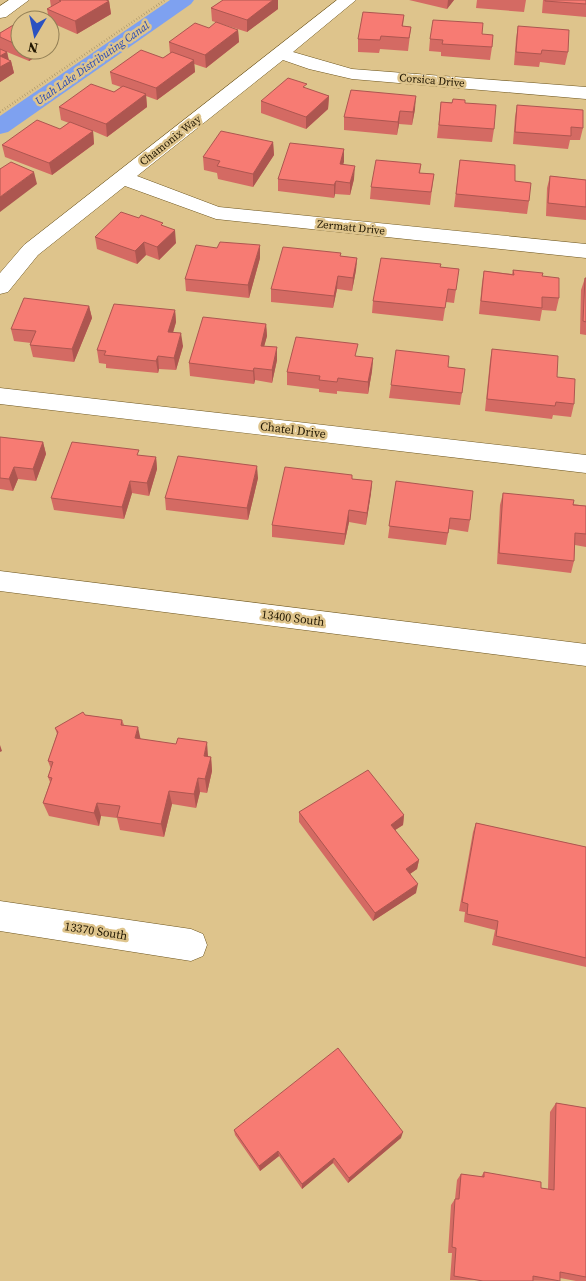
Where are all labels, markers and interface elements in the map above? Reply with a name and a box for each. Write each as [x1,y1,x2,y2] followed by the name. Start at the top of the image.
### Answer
[10,10,60,60] north arrow
[32,18,153,109] water label: Utah Lake Distributing Canal
[26,37,40,59] text: N
[399,70,466,91] street label: Corsica Drive
[137,111,204,169] street label: Chamonix Way
[316,216,386,239] street label: Zermatt Drive
[259,418,327,442] street label: Chatel Drive
[260,606,326,630] street label: 13400 South
[63,918,129,944] street label: 13370 South

